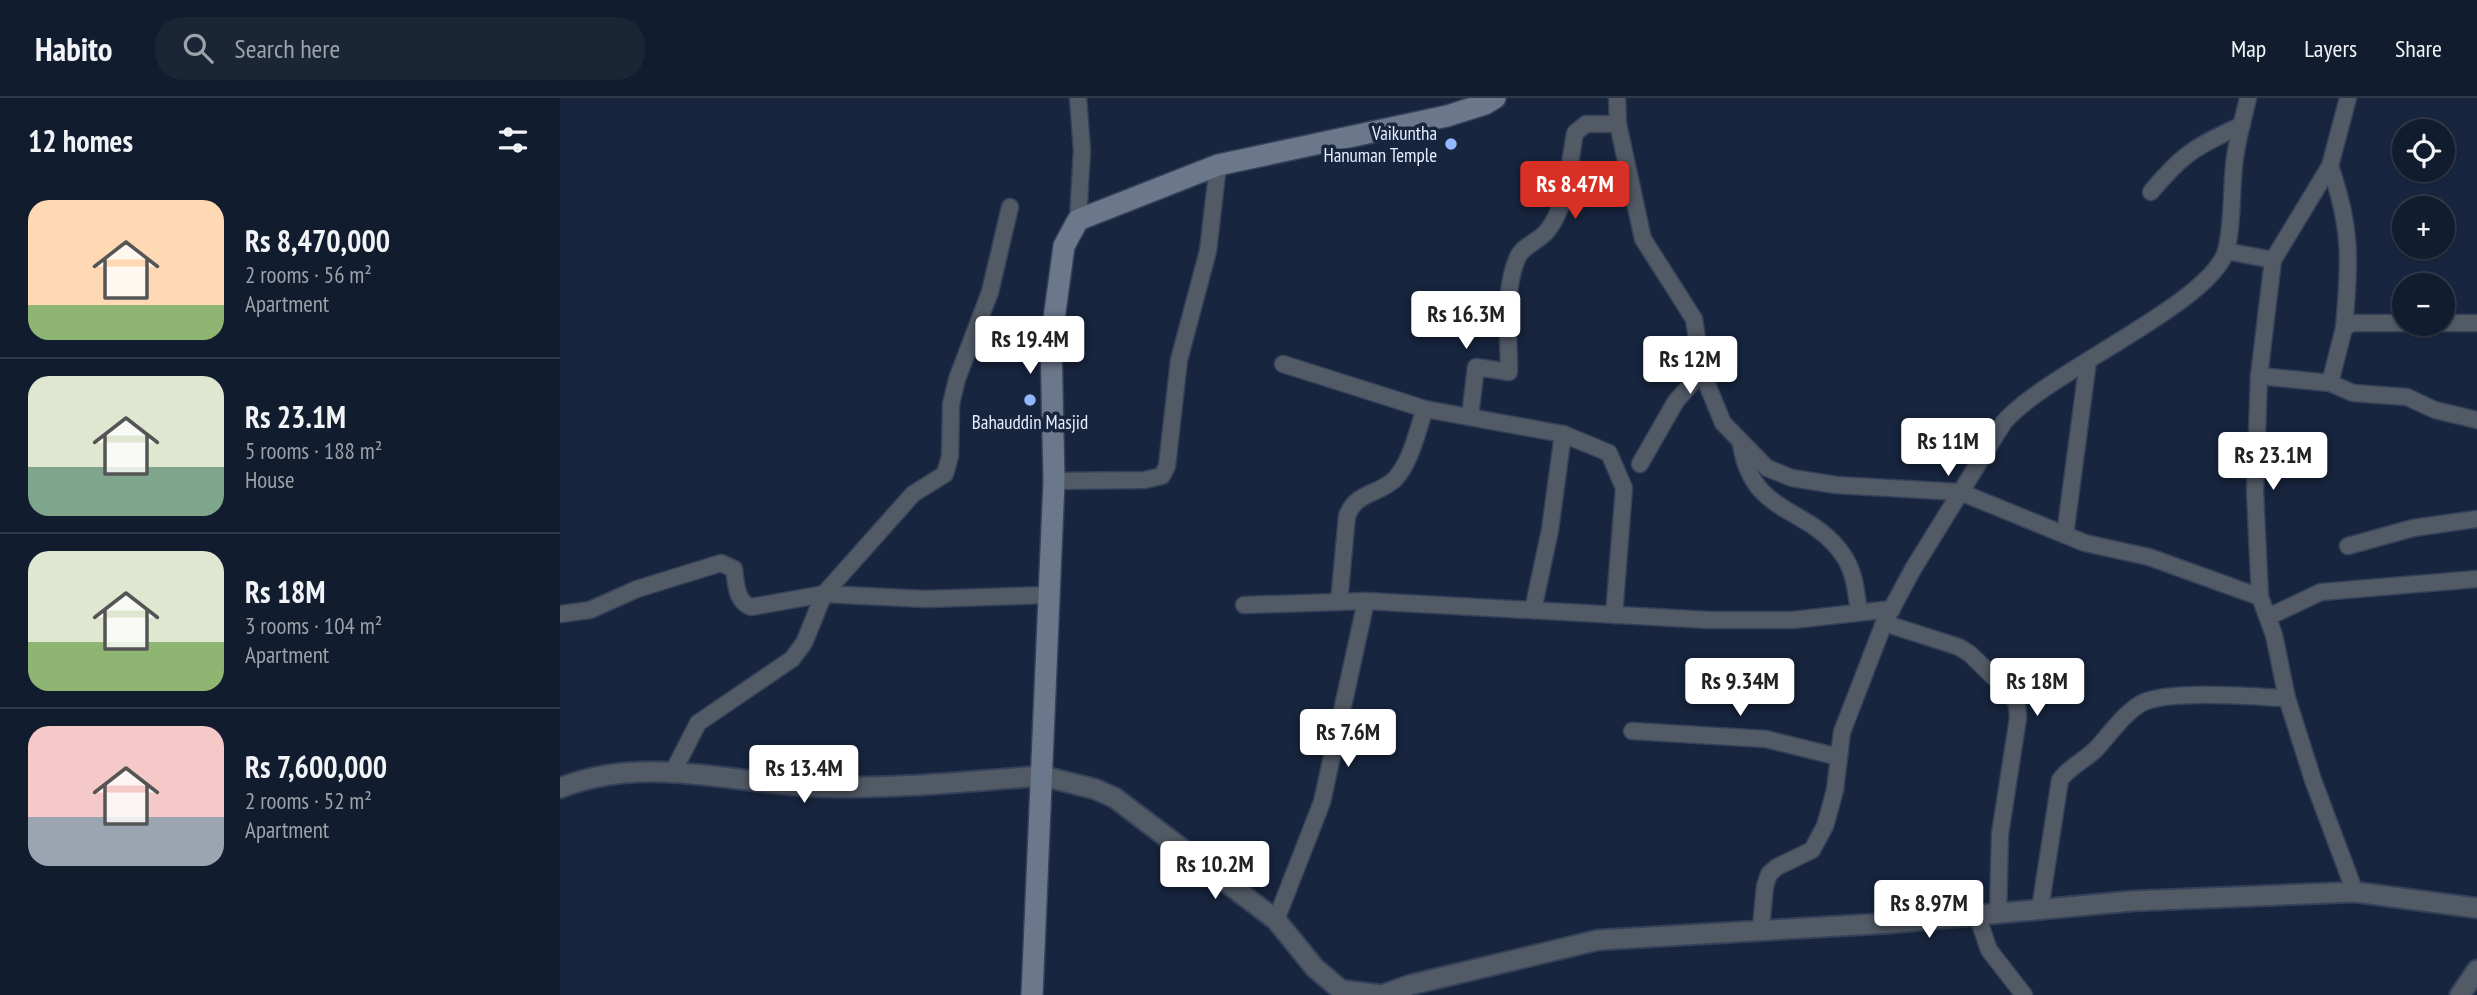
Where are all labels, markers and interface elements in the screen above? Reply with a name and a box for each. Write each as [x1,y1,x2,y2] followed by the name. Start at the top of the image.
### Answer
[155,17,645,80] search box
[35,27,113,70] text: Habito
[179,29,217,67] icon: search
[235,32,340,65] text: Search here
[2231,33,2266,64] text: Map
[2304,33,2357,64] text: Layers
[2395,33,2442,64] text: Share
[2392,119,2455,336] map controls
[2392,119,2455,182] button: locate
[28,121,133,160] text: 12 homes
[494,121,532,159] icon: filters
[1323,121,1437,167] place label: Vaikuntha Hanuman Temple
[1443,136,1459,152] marker: Vaikuntha Hanuman Temple
[1503,162,1647,221] pin: Rs 8.47M
[1536,169,1614,198] text: Rs 8.47M
[2392,196,2455,259] button: +
[245,221,390,260] text: Rs 8,470,000
[84,228,168,312] icon: home
[245,260,372,289] text: 2 rooms · 56 m²
[2392,273,2455,336] button: −
[245,289,329,318] text: Apartment
[1394,292,1538,351] pin: Rs 16.3M
[1427,299,1505,328] text: Rs 16.3M
[958,316,1102,376] pin: Rs 19.4M
[991,324,1069,353] text: Rs 19.4M
[1633,336,1747,396] pin: Rs 12M
[1659,344,1721,373] text: Rs 12M
[1022,392,1038,408] marker: Bahauddin Masjid
[245,397,346,436] text: Rs 23.1M
[84,404,168,488] icon: home
[972,410,1088,434] place label: Bahauddin Masjid
[1891,418,2005,478] pin: Rs 11M
[1917,426,1979,455] text: Rs 11M
[2201,432,2345,492] pin: Rs 23.1M
[245,436,382,465] text: 5 rooms · 188 m²
[2234,440,2312,469] text: Rs 23.1M
[245,465,295,494] text: House
[245,572,325,611] text: Rs 18M
[84,579,168,663] icon: home
[245,611,382,640] text: 3 rooms · 104 m²
[245,640,329,669] text: Apartment
[1668,658,1812,718] pin: Rs 9.34M
[1980,658,2094,718] pin: Rs 18M
[1701,666,1779,695] text: Rs 9.34M
[2006,666,2068,695] text: Rs 18M
[1283,710,1413,769] pin: Rs 7.6M
[1316,717,1380,746] text: Rs 7.6M
[732,746,876,805] pin: Rs 13.4M
[245,747,387,786] text: Rs 7,600,000
[765,753,843,782] text: Rs 13.4M
[84,754,168,838] icon: home
[245,786,372,815] text: 2 rooms · 52 m²
[245,815,329,844] text: Apartment
[1143,842,1287,901] pin: Rs 10.2M
[1176,849,1254,878] text: Rs 10.2M
[1857,880,2001,940] pin: Rs 8.97M
[1890,888,1968,917] text: Rs 8.97M

